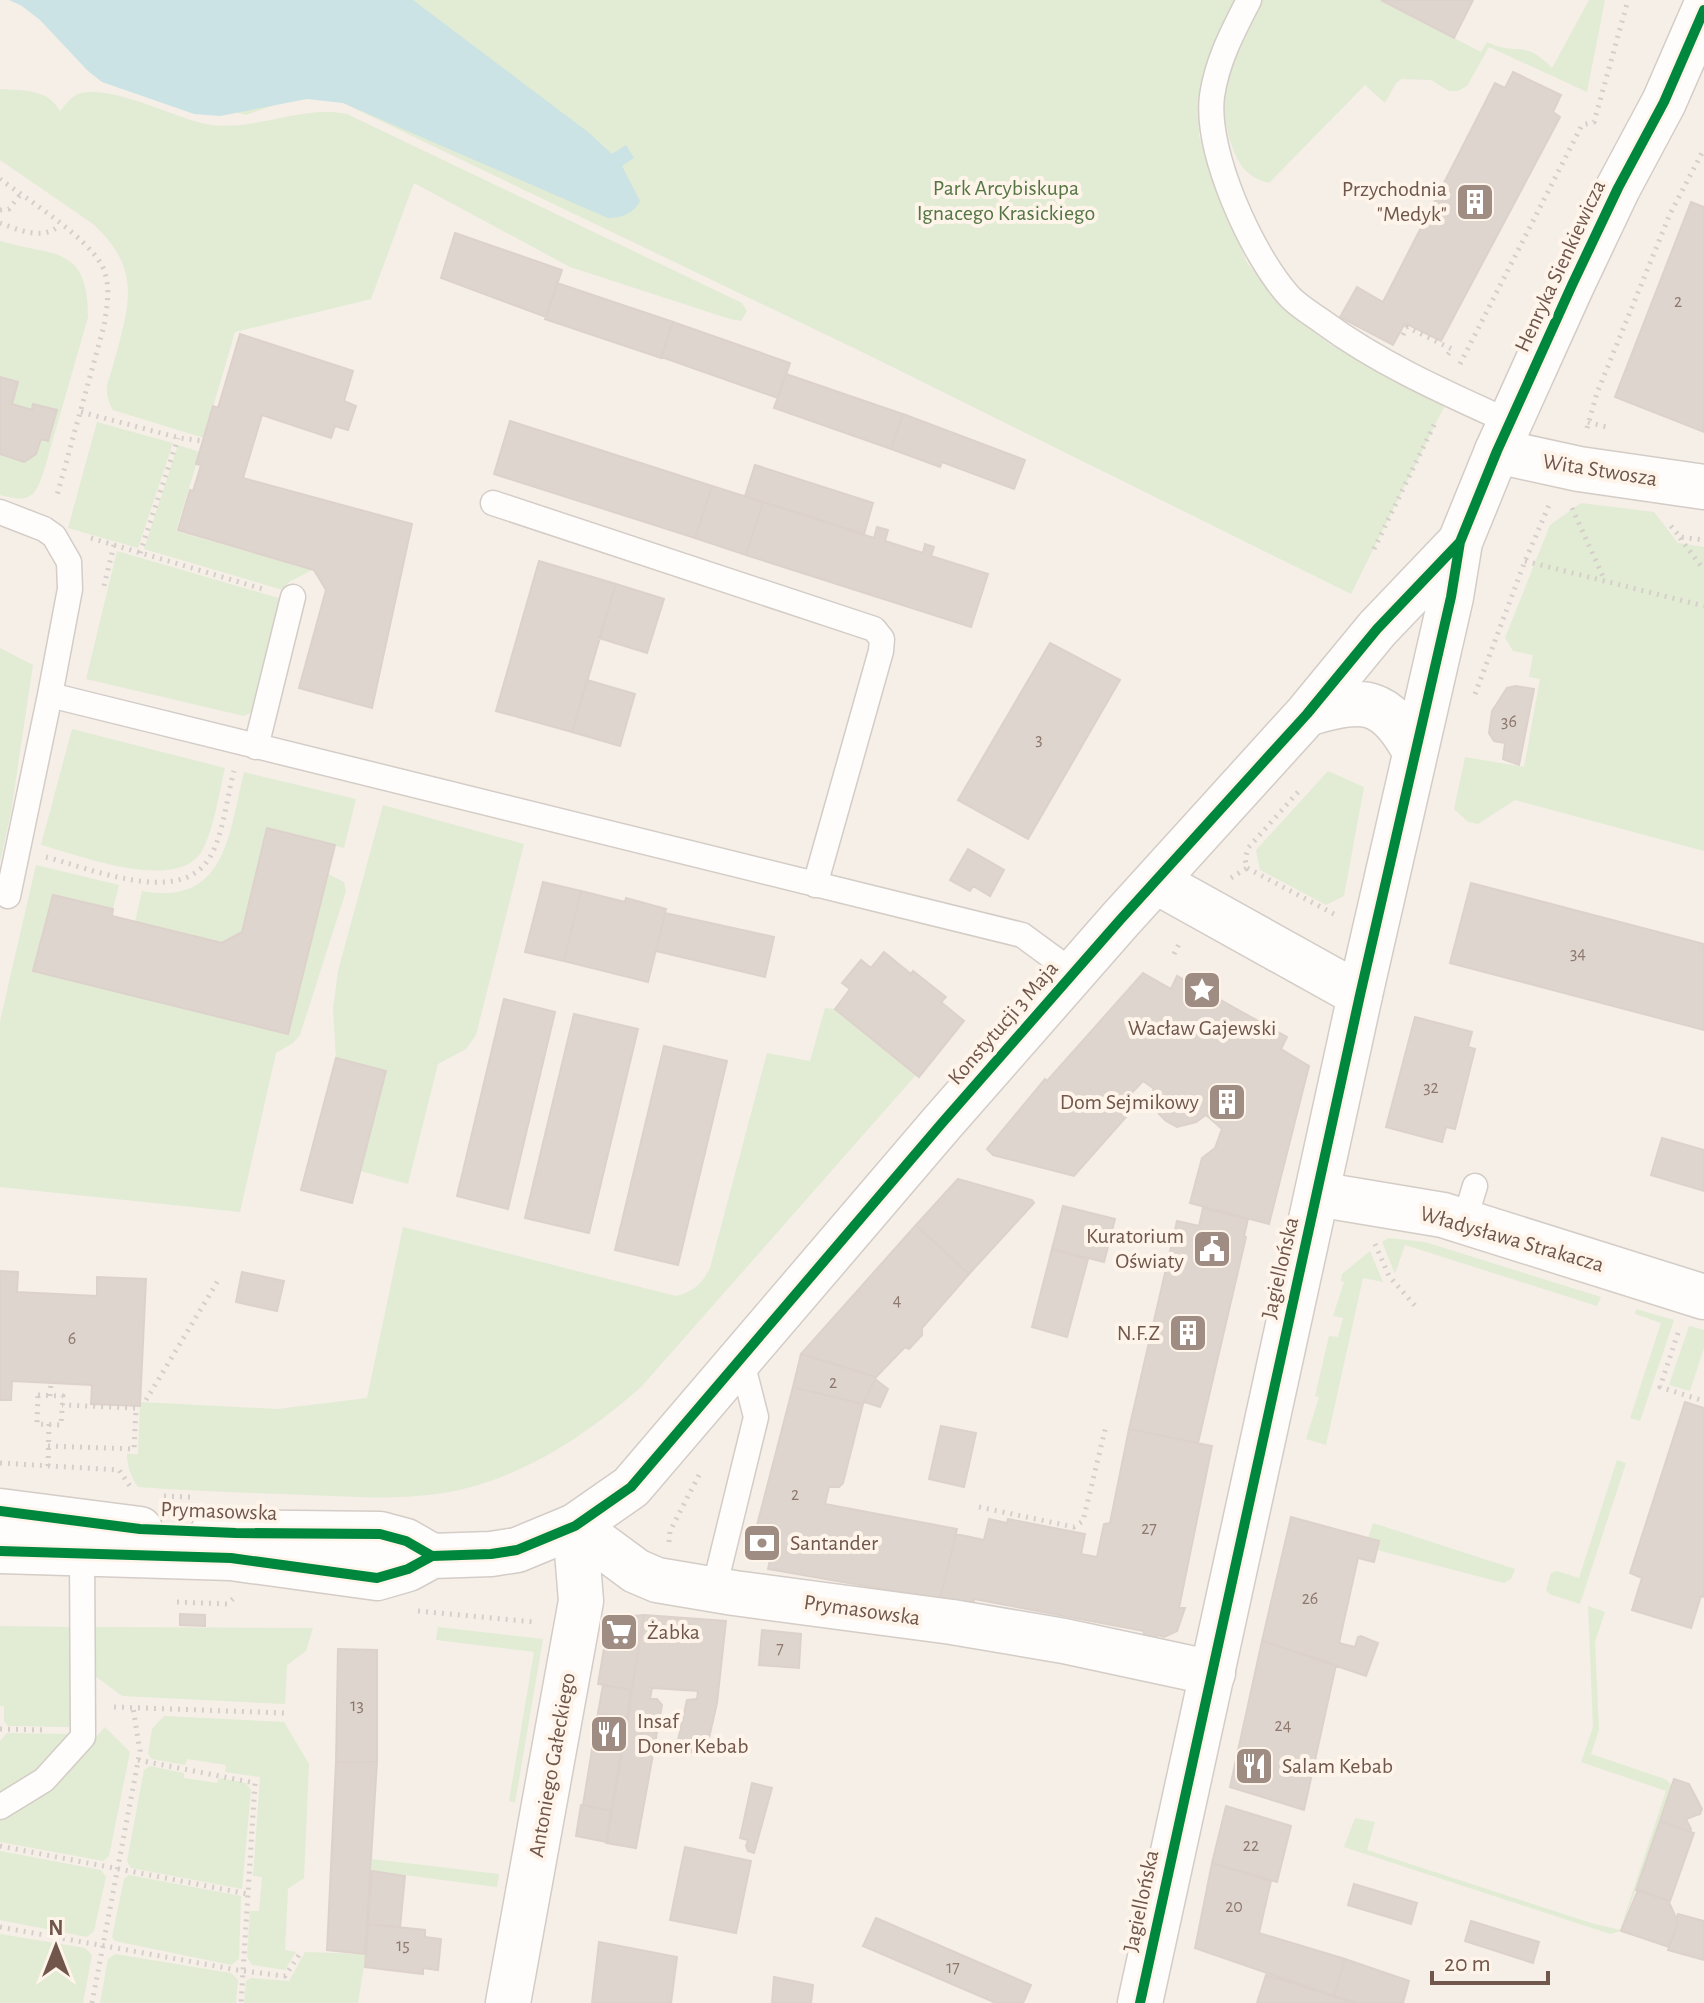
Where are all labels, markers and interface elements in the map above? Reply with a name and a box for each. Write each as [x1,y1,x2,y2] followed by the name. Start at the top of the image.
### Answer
[917,177,1095,224] park label: Park Arcybiskupa Ignacego Krasickiego
[1511,177,1609,355] street label: Henryka Sienkiewicza
[1342,178,1447,225] place label: Przychodnia "Medyk"
[1454,181,1496,223] building icon: Przychodnia "Medyk"
[1674,293,1682,311] house number: 2
[1541,450,1659,490] street label: Wita Stwosza
[1501,713,1517,731] house number: 36
[1035,731,1043,749] house number: 3
[1570,945,1586,963] house number: 34
[944,957,1062,1089] street label: Konstytucji 3 Maja
[1181,969,1223,1011] place icon: Wacław Gajewski
[1128,1017,1276,1039] place label: Wacław Gajewski
[1423,1079,1439,1097] house number: 32
[1206,1081,1248,1123] building icon: Dom Sejmikowy
[1060,1091,1200,1113] place label: Dom Sejmikowy
[1418,1202,1606,1276] street label: Władysława Strakacza
[1258,1215,1302,1321] street label: Jagiellońska
[1086,1225,1185,1272] place label: Kuratorium Oświaty
[1191,1228,1233,1270] public building icon: Kuratorium Oświaty
[893,1292,902,1310] house number: 4
[1167,1312,1209,1354] building icon: N.F.Z
[1117,1322,1160,1344] place label: N.F.Z
[68,1330,76,1348] house number: 6
[829,1374,837,1392] house number: 2
[791,1486,799,1504] house number: 2
[160,1498,278,1524] street label: Prymasowska
[1141,1520,1157,1538] house number: 27
[741,1522,783,1564] bank icon: Santander
[790,1532,878,1554] place label: Santander
[1302,1590,1318,1608] house number: 26
[803,1591,921,1629] street label: Prymasowska
[598,1611,640,1653] supermarket icon: Żabka
[647,1621,700,1643] place label: Żabka
[776,1640,784,1658] house number: 7
[525,1671,579,1859] street label: Antoniego Gałeckiego
[350,1697,364,1715] house number: 13
[637,1710,748,1757] place label: Insaf Doner Kebab
[588,1713,630,1755] restaurant icon: Insaf Doner Kebab
[1275,1717,1292,1735] house number: 24
[1233,1745,1275,1787] restaurant icon: Salam Kebab
[1282,1755,1393,1777] place label: Salam Kebab
[1243,1837,1259,1855] house number: 22
[1119,1848,1163,1954] street label: Jagiellońska
[1225,1898,1243,1916] house number: 20
[16,1907,96,1987] north arrow
[48,1917,64,1939] text: N
[1432,1935,1548,1985] scale bar
[396,1937,410,1955] house number: 15
[1444,1952,1491,1976] text: 20 m
[946,1959,960,1977] house number: 17

